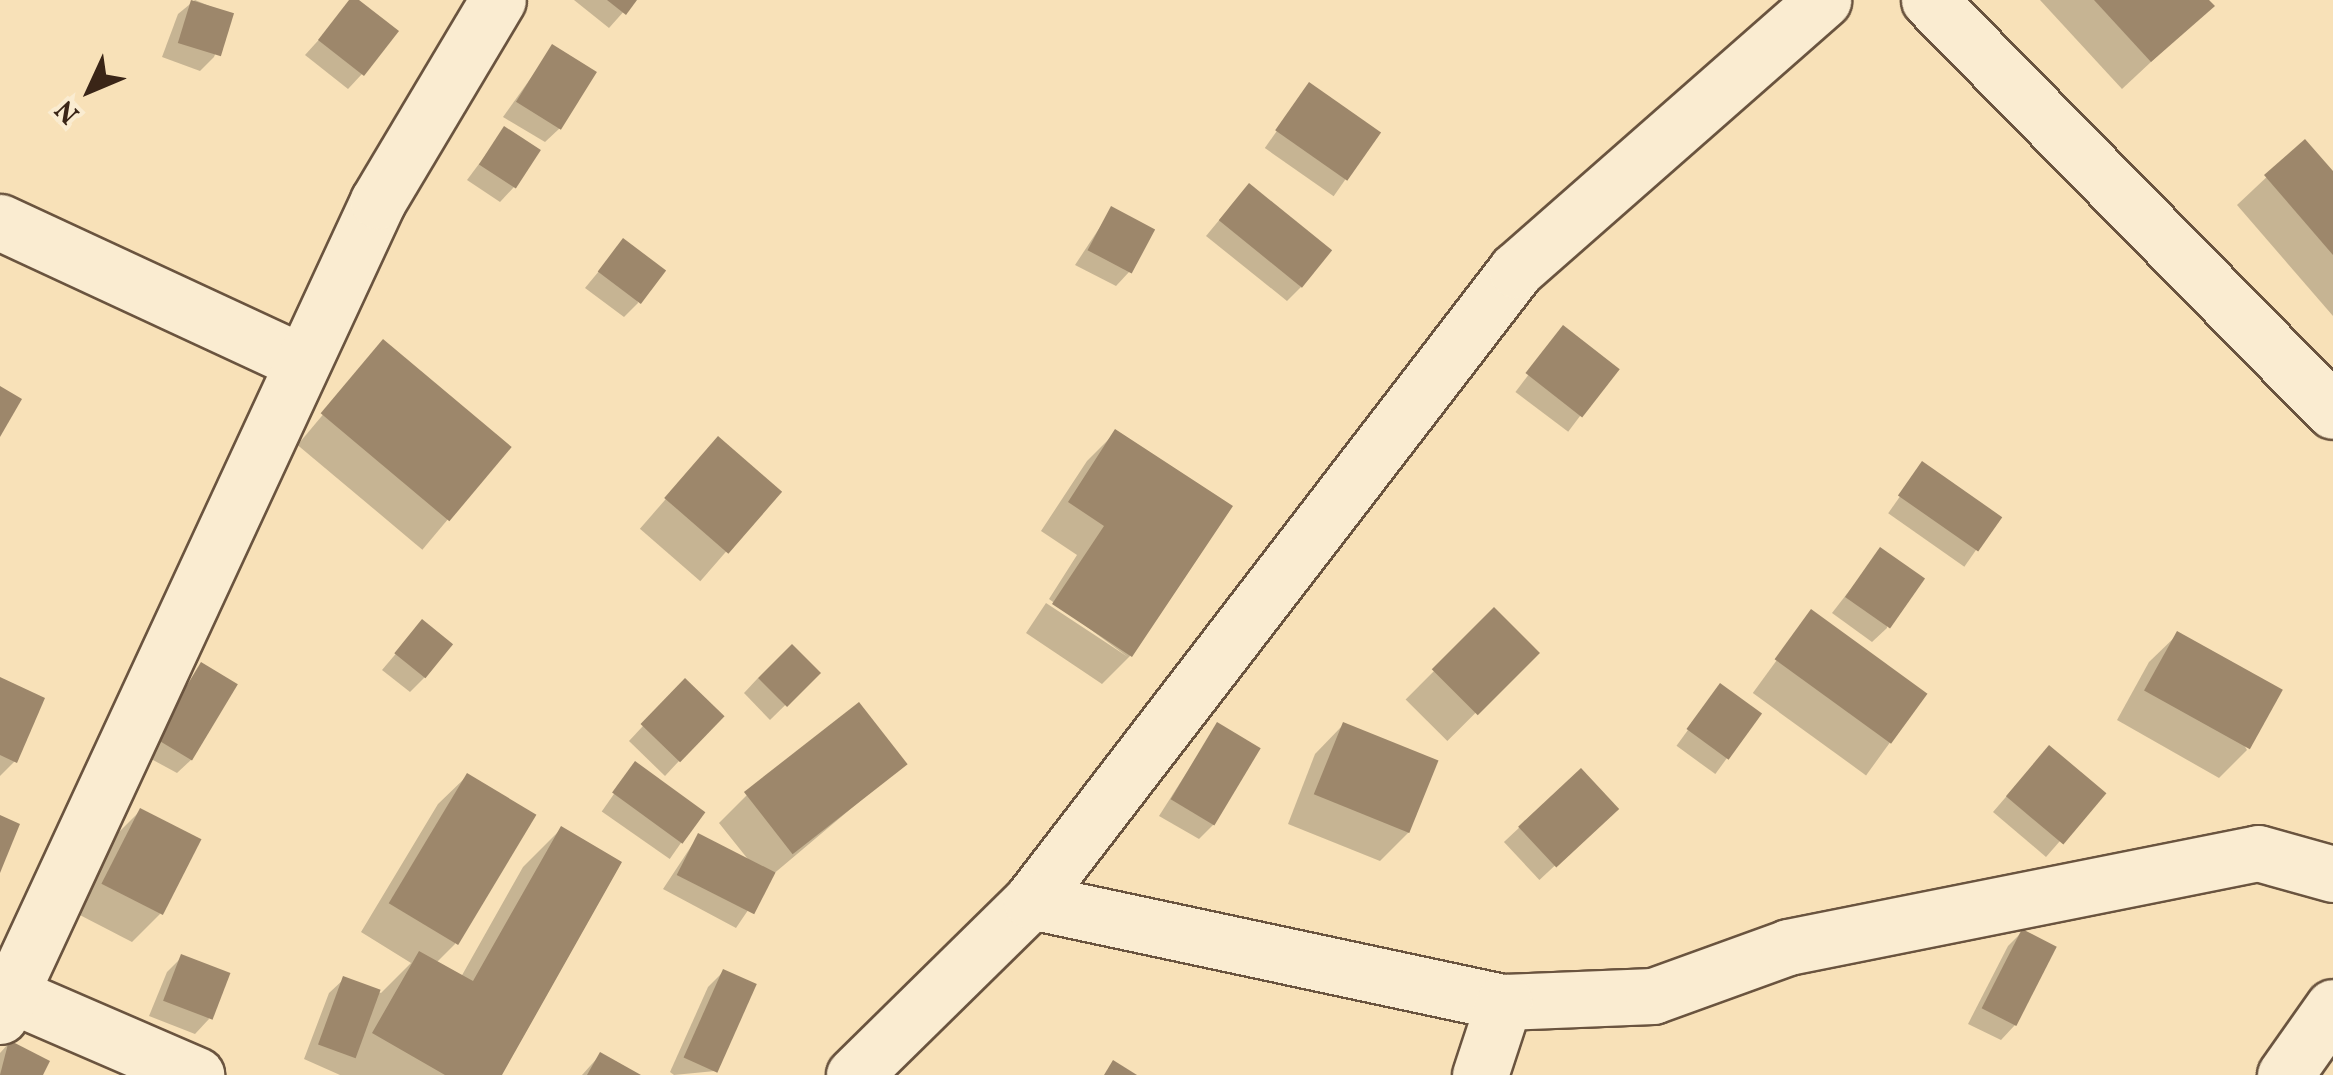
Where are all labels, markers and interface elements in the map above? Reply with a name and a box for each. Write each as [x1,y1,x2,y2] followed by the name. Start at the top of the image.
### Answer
[40,40,140,140] north arrow
[47,90,89,132] text: N

